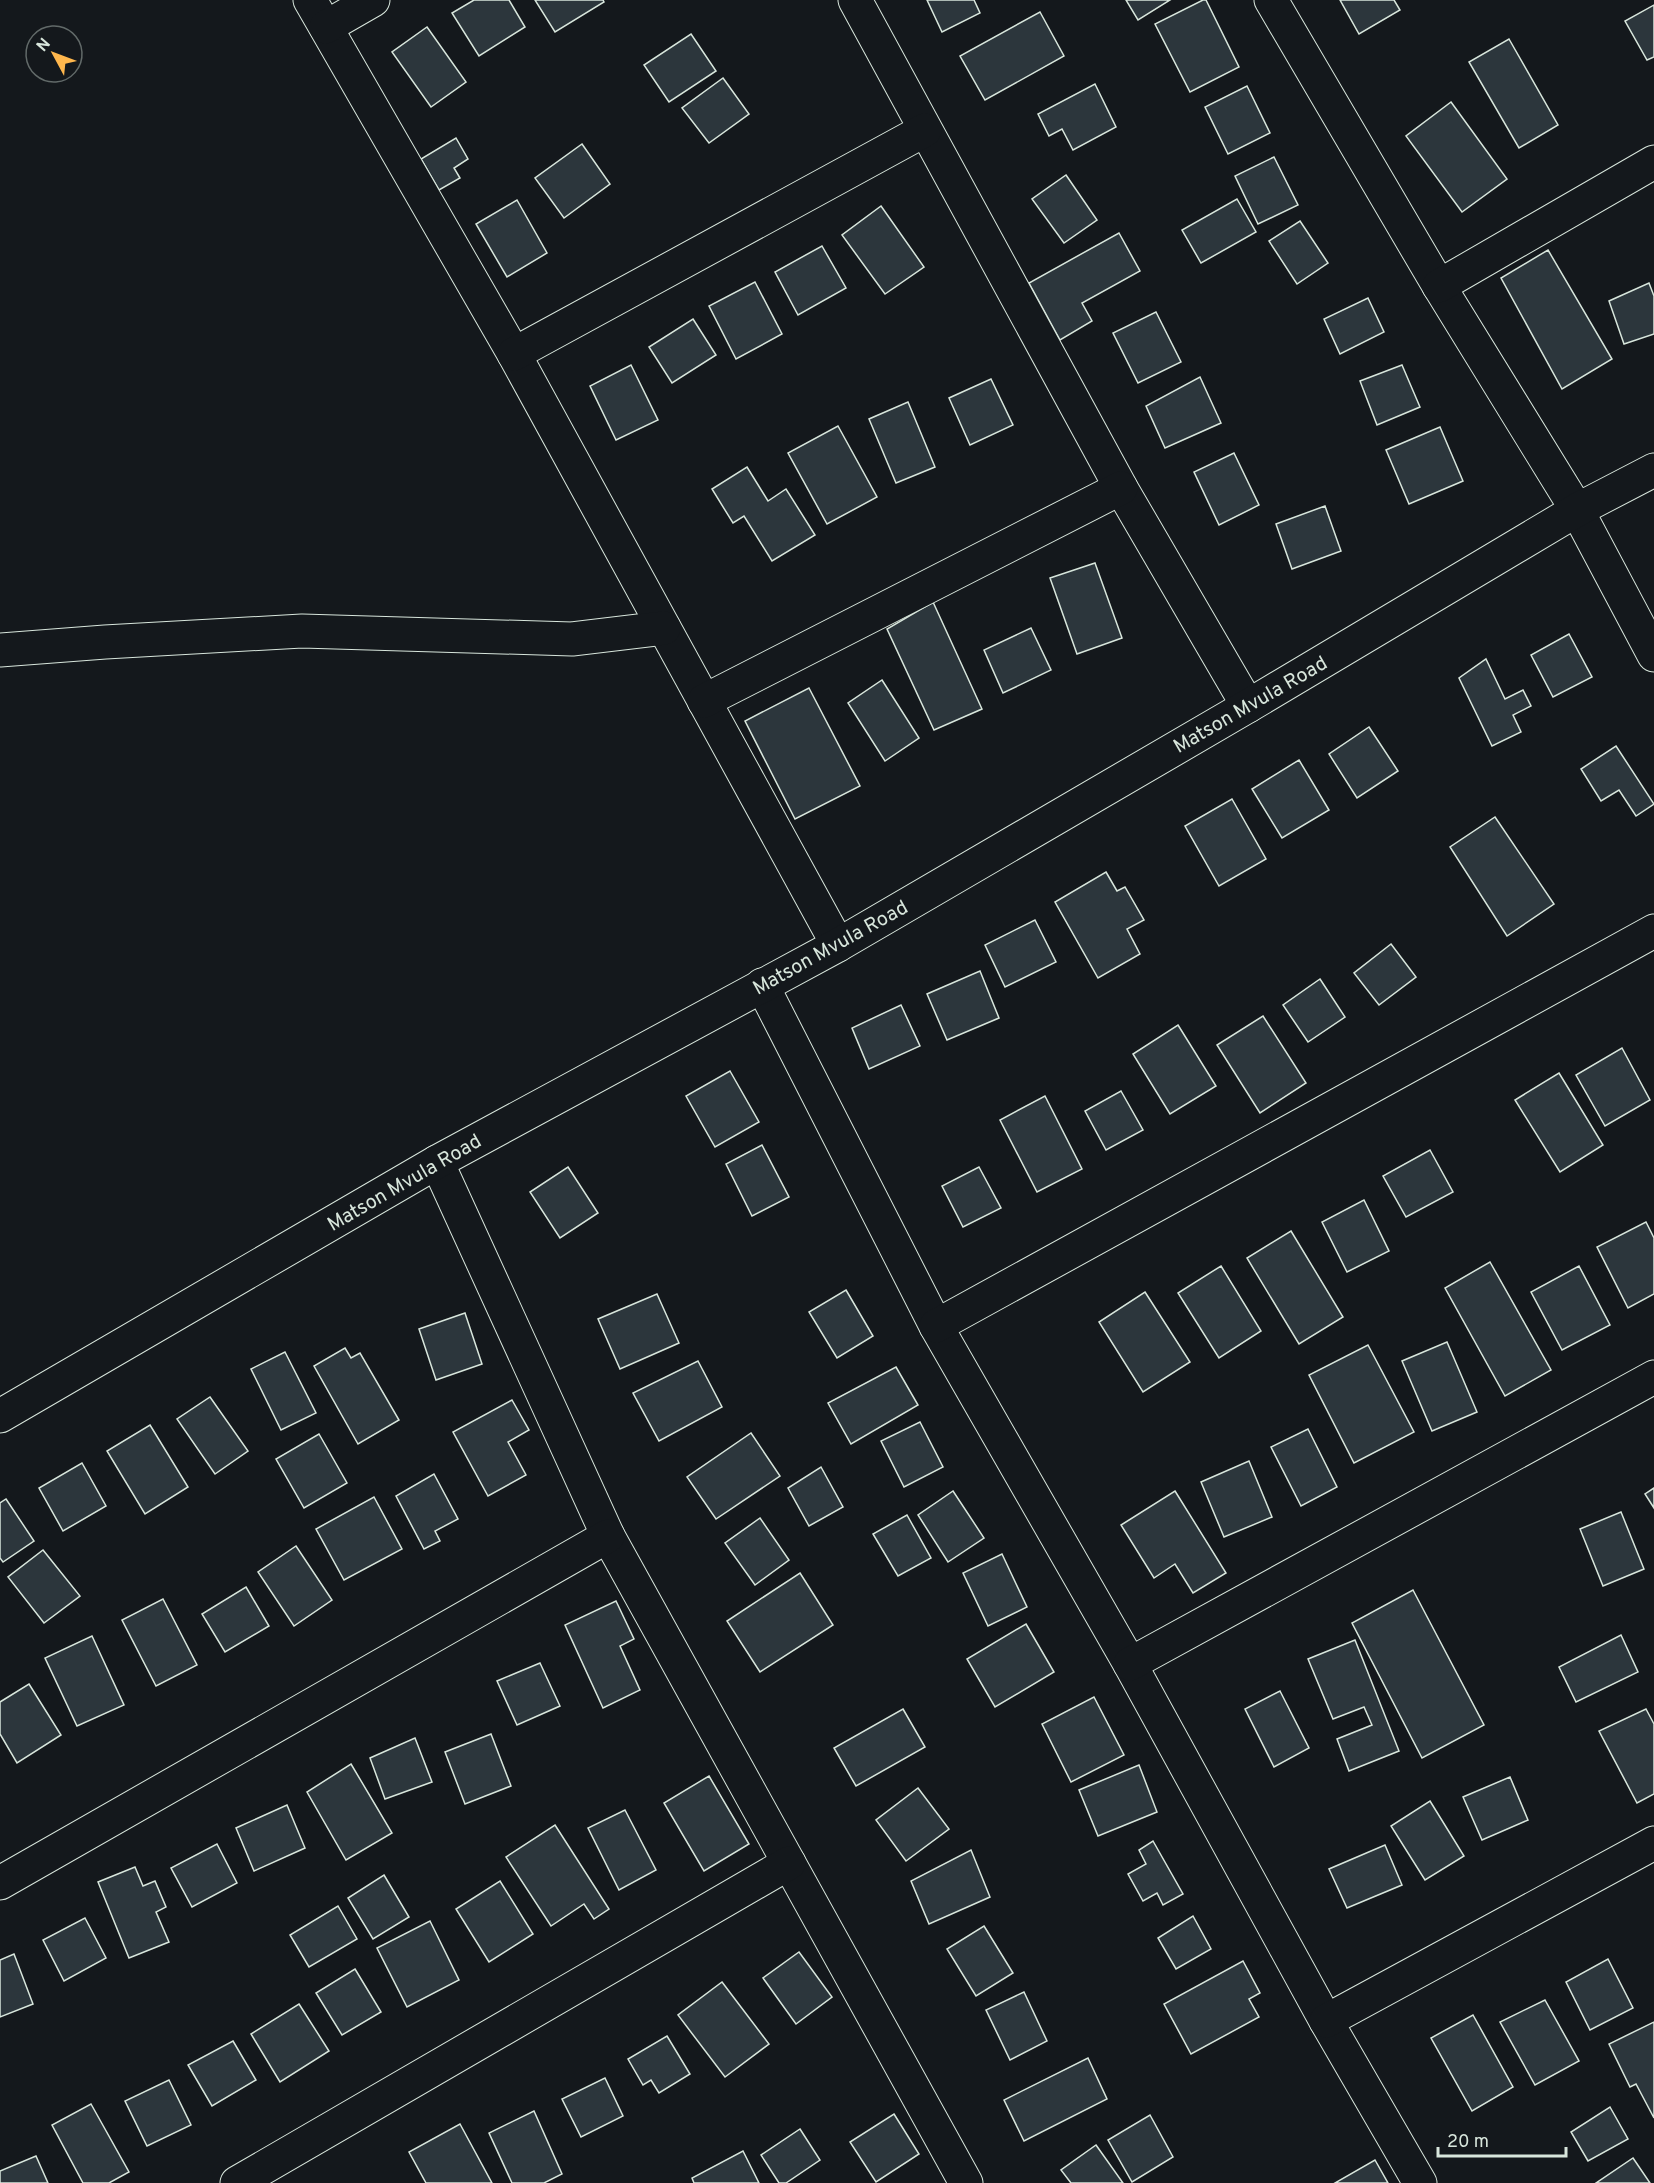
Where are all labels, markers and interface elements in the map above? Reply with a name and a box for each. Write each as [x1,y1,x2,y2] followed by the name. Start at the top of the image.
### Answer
[24,24,84,84] north arrow
[33,35,56,56] text: N
[1169,651,1333,760] street label: Matson Mvula Road
[749,895,913,1002] street label: Matson Mvula Road
[323,1129,487,1238] street label: Matson Mvula Road
[1438,2120,1566,2158] scale bar
[1447,2131,1489,2154] text: 20 m

